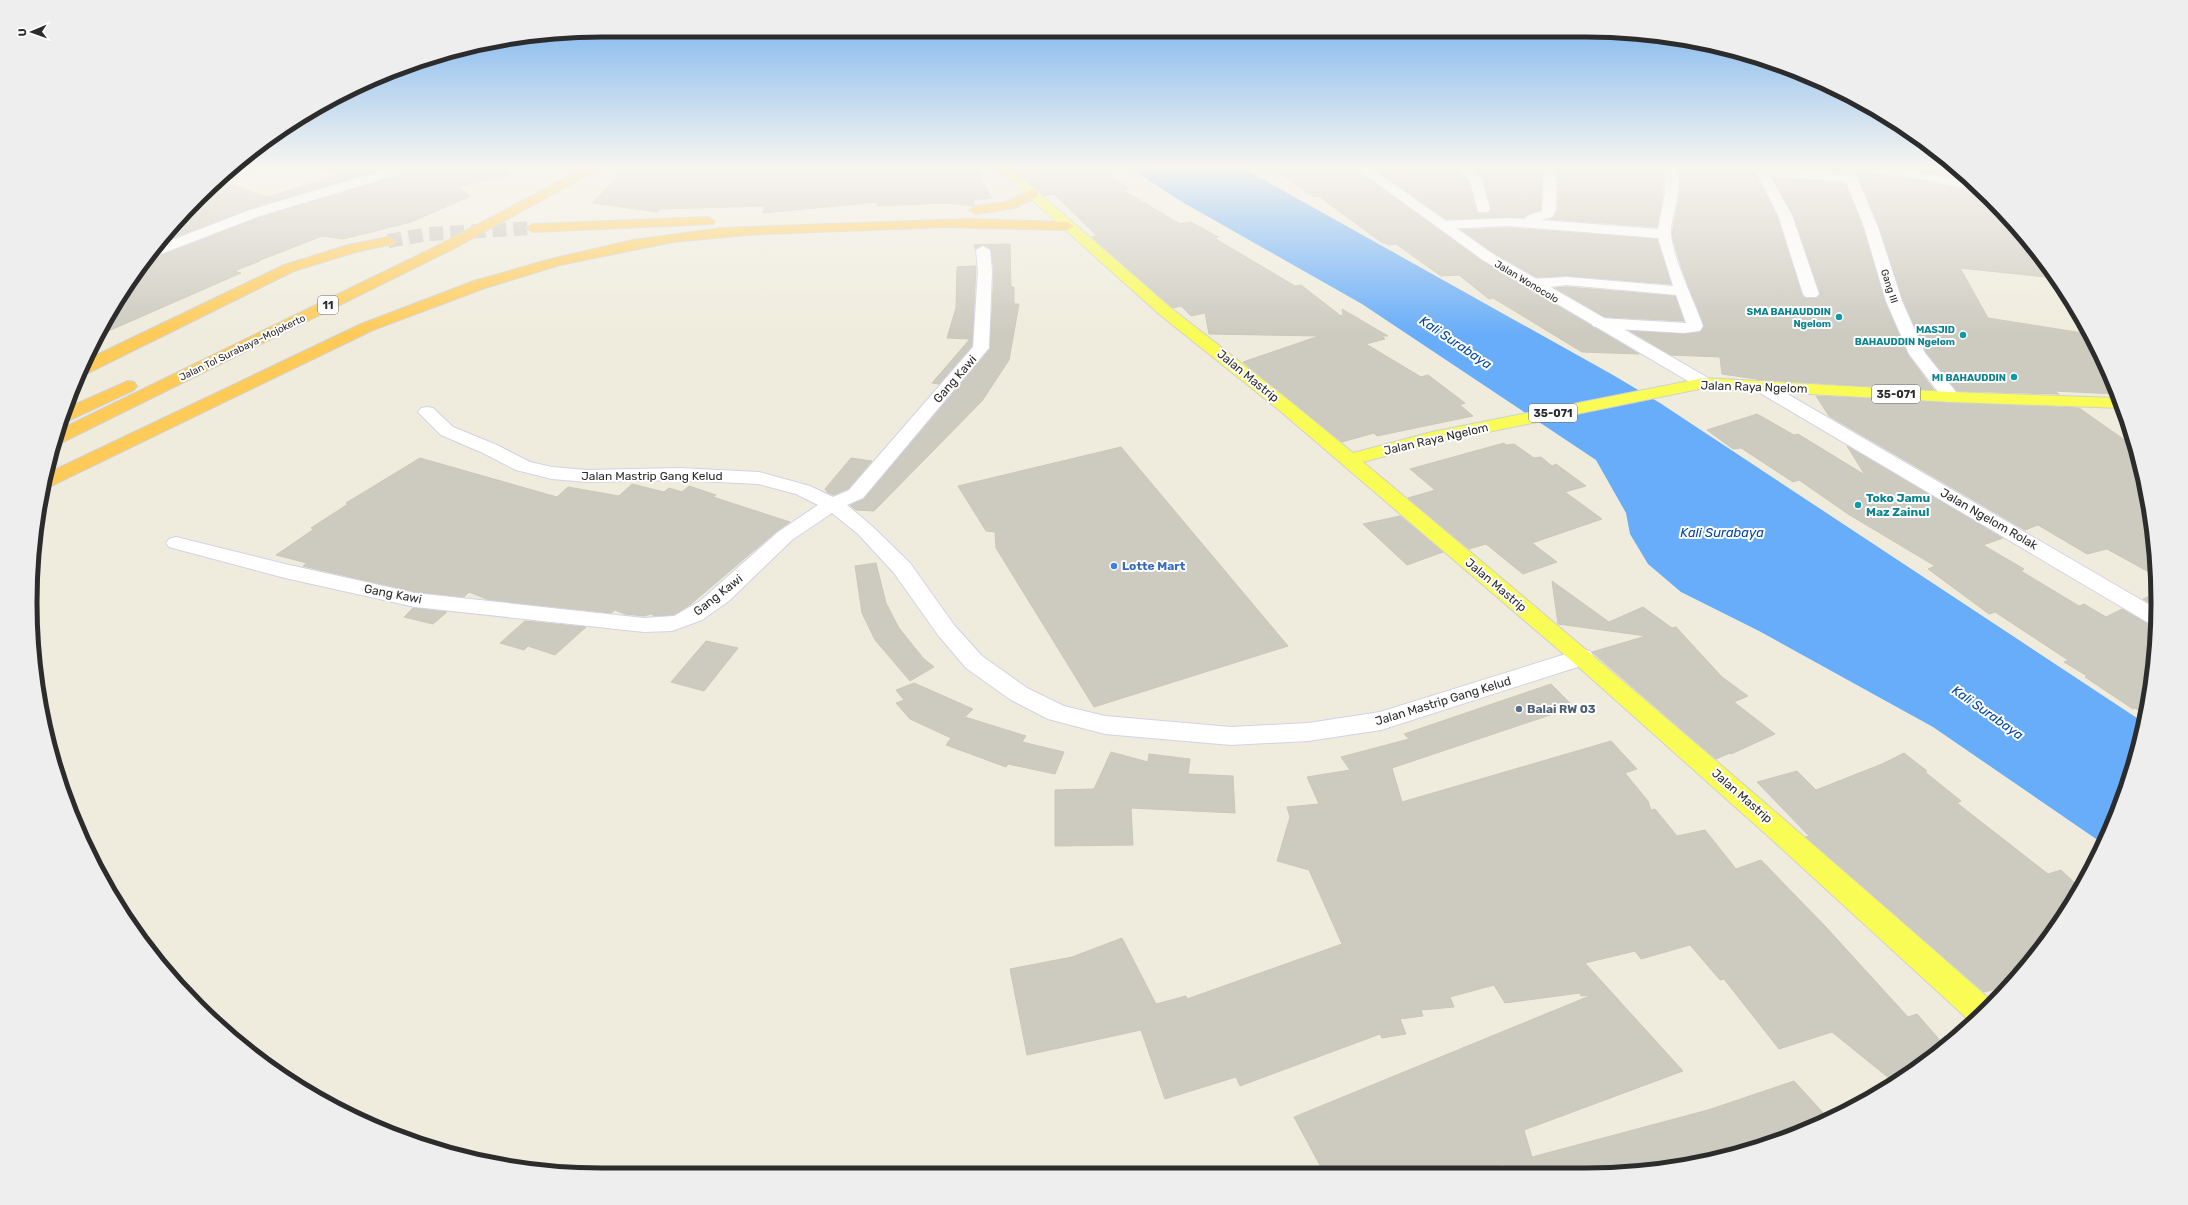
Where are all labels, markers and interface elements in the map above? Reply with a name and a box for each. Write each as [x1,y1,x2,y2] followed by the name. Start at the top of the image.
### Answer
[12,12,52,52] north arrow
[16,28,29,37] text: U
[1492,258,1561,306] street label: Jalan Wonocolo
[1878,268,1900,305] street label: Gang III
[318,296,338,314] road number: 11
[1747,306,1831,330] place label: SMA BAHAUDDIN Ngelom
[177,312,308,384] street label: Jalan Tol Surabaya–Mojokerto
[1834,312,1844,322] marker: SMA BAHAUDDIN Ngelom
[1417,313,1495,372] water label: Kali Surabaya
[1855,324,1955,348] place label: MASJID BAHAUDDIN Ngelom
[1958,330,1968,340] marker: MASJID BAHAUDDIN Ngelom
[1214,347,1282,405] street label: Jalan Mastrip
[931,352,980,406] street label: Gang Kawi
[1932,372,2006,384] place label: MI BAHAUDDIN
[2009,372,2019,382] marker: MI BAHAUDDIN
[1700,378,1808,396] street label: Jalan Raya Ngelom
[1872,385,1920,403] road number: 35-071
[1529,404,1577,422] road number: 35-071
[1382,420,1490,458] street label: Jalan Raya Ngelom
[581,469,723,483] street label: Jalan Mastrip Gang Kelud
[1938,485,2041,553] street label: Jalan Ngelom Rolak
[1866,491,1930,519] place label: Toko Jamu Maz Zainul
[1853,500,1863,510] marker: Toko Jamu Maz Zainul
[1680,525,1764,540] water label: Kali Surabaya
[1463,555,1529,615] street label: Jalan Mastrip
[1122,559,1186,573] place label: Lotte Mart
[1109,561,1119,571] marker: Lotte Mart
[691,571,745,619] street label: Gang Kawi
[363,582,423,606] street label: Gang Kawi
[1373,674,1513,728] street label: Jalan Mastrip Gang Kelud
[1949,682,2027,743] water label: Kali Surabaya
[1527,702,1596,716] place label: Balai RW 03
[1514,704,1524,714] marker: Balai RW 03
[1709,766,1775,826] street label: Jalan Mastrip

